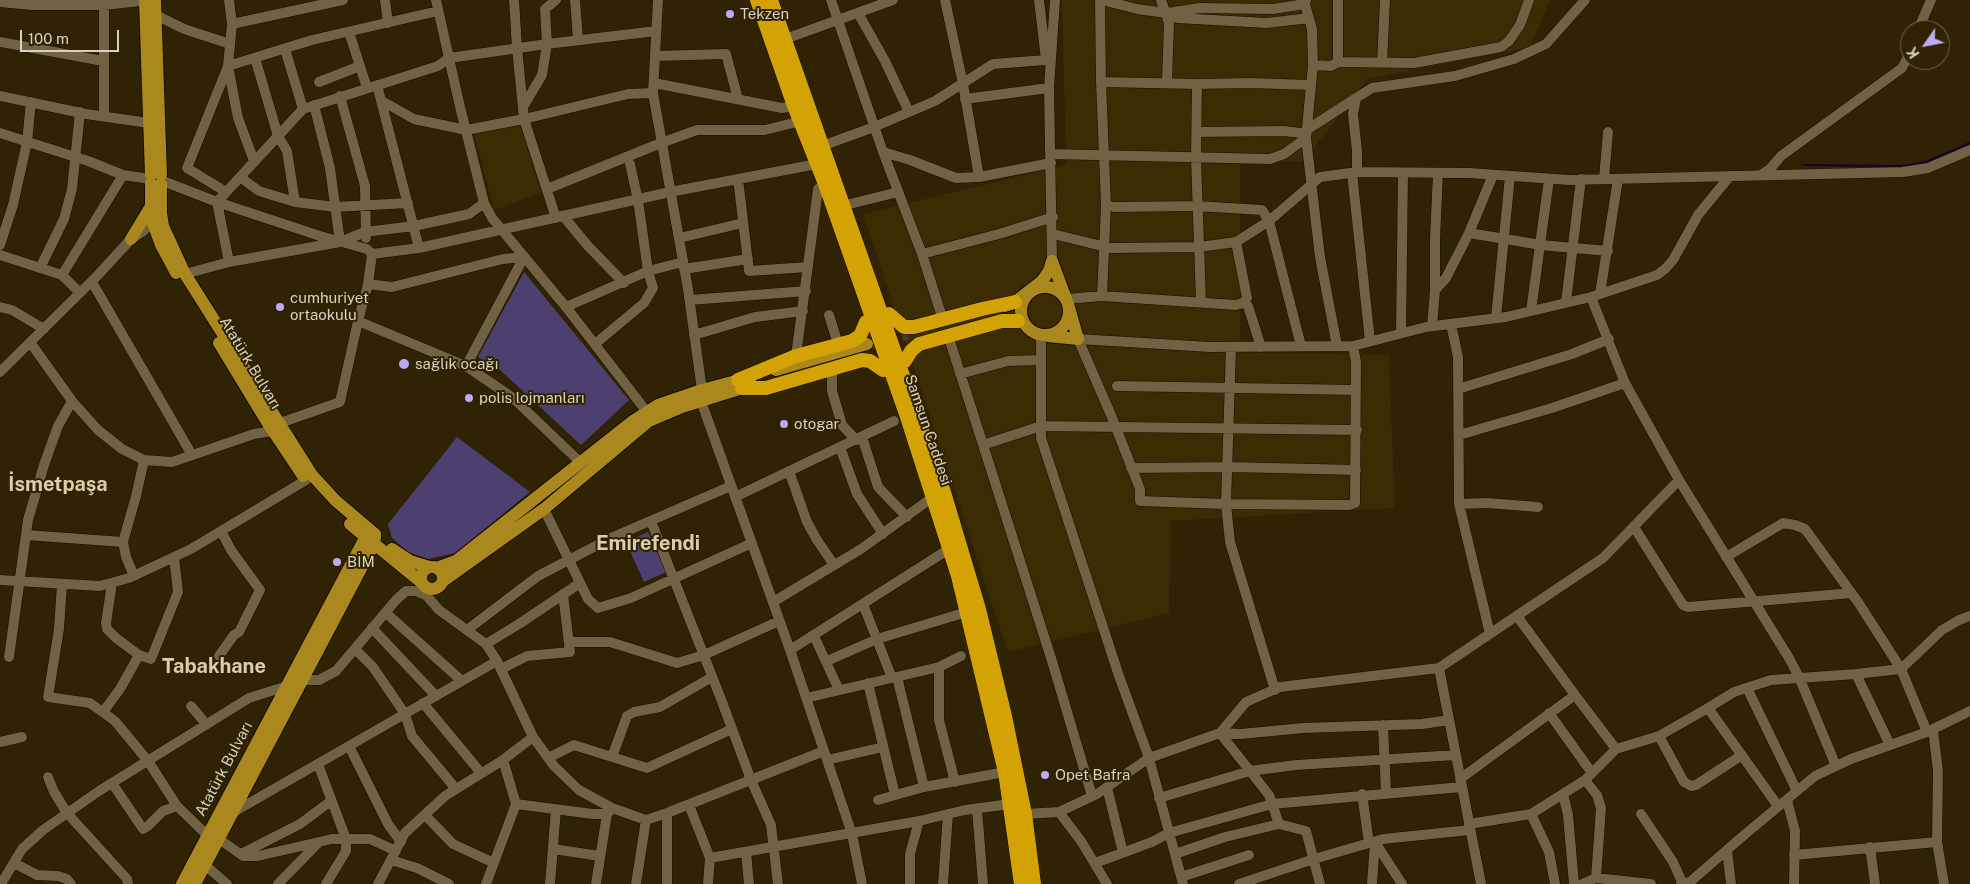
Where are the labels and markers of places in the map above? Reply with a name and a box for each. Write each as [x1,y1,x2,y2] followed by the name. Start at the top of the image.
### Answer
[740,5,789,23] place label: Tekzen
[724,8,736,20] marker: Tekzen
[290,289,369,324] place label: cumhuriyet ortaokulu
[274,301,286,313] marker: cumhuriyet ortaokulu
[415,355,498,373] place label: sağlık ocağı
[397,357,411,371] marker: sağlık ocağı
[479,389,585,407] place label: polis lojmanları
[463,392,475,404] marker: polis lojmanları
[794,415,839,433] place label: otogar
[778,418,790,430] marker: otogar
[347,553,375,571] place label: BİM
[331,556,343,568] marker: BİM
[1055,766,1130,784] place label: Opet Bafra
[1039,769,1051,781] marker: Opet Bafra

